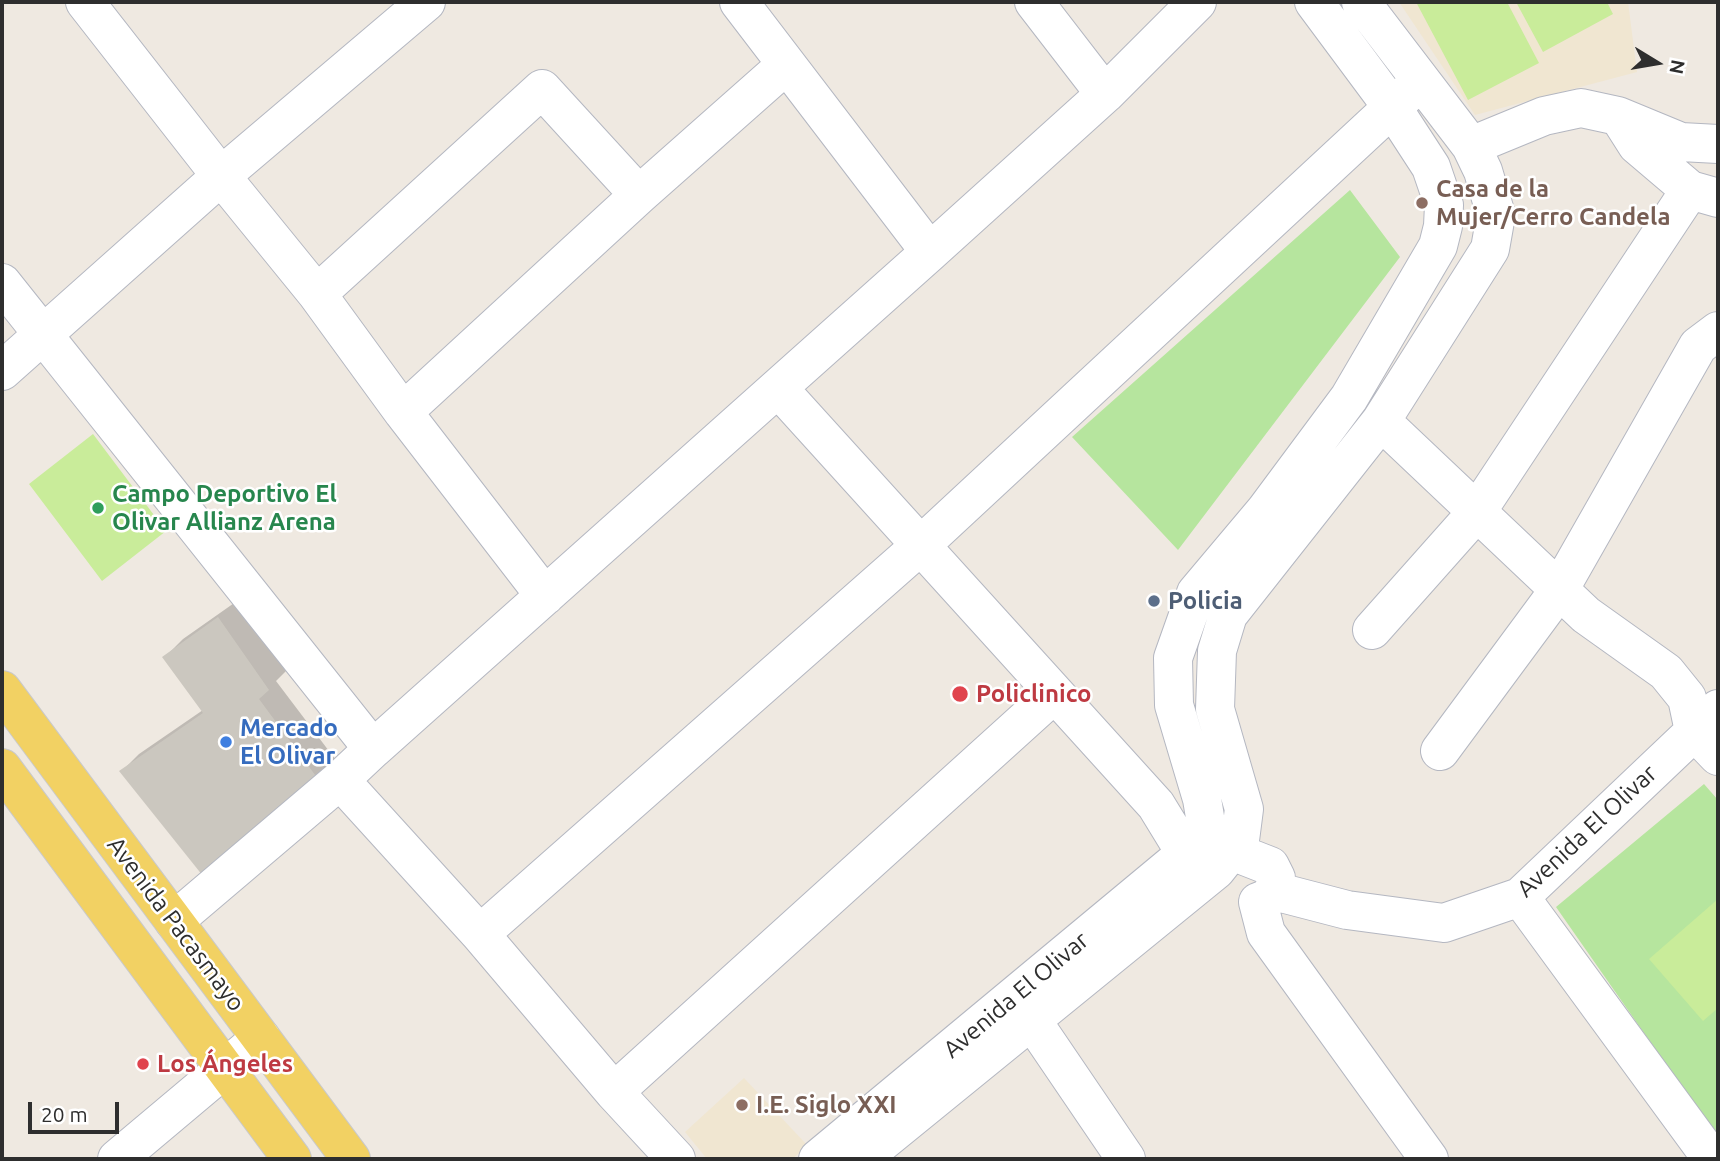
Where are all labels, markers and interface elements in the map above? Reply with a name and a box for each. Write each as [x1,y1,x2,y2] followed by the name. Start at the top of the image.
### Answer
[1622,28,1692,98] north arrow
[1665,58,1690,76] text: N
[1436,175,1670,231] place label: Casa de la Mujer/Cerro Candela
[1414,195,1430,211] marker: Casa de la Mujer/Cerro Candela
[112,480,337,536] place label: Campo Deportivo El Olivar Allianz Arena
[90,500,106,516] marker: Campo Deportivo El Olivar Allianz Arena
[1168,587,1243,615] place label: Policia
[1146,593,1162,609] marker: Policia
[976,680,1091,708] place label: Policlinico
[950,684,970,704] marker: Policlinico
[240,714,338,770] place label: Mercado El Olivar
[218,734,234,750] marker: Mercado El Olivar
[1511,759,1663,903] street label: Avenida El Olivar
[101,831,251,1017] street label: Avenida Pacasmayo
[938,926,1094,1064] street label: Avenida El Olivar
[157,1050,293,1078] place label: Los Ángeles
[135,1056,151,1072] marker: Los Ángeles
[32,1088,122,1132] scale bar
[756,1091,897,1119] place label: I.E. Siglo XXI
[734,1097,750,1113] marker: I.E. Siglo XXI
[41,1102,88,1126] text: 20 m

